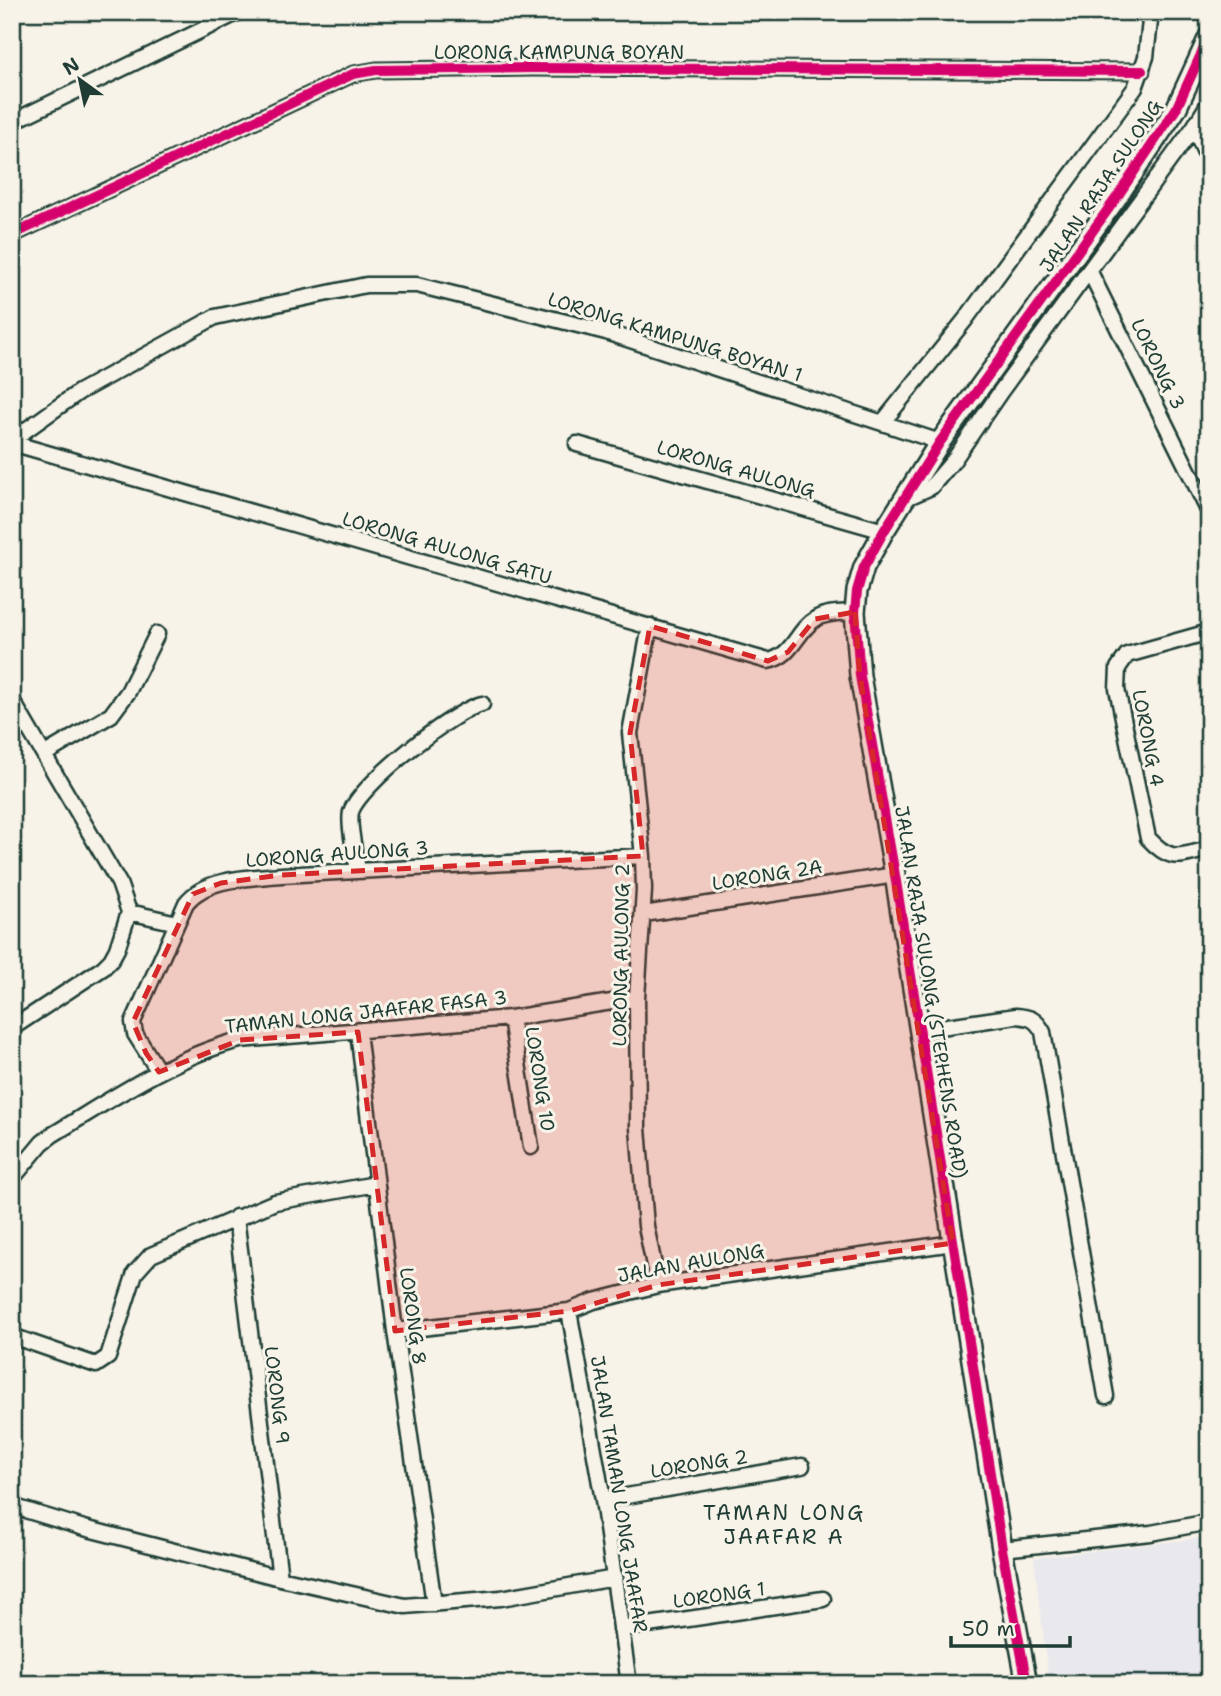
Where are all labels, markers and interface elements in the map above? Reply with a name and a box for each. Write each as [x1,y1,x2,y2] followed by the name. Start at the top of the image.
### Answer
[434,40,684,65] street label: LORONG KAMPUNG BOYAN
[46,46,116,116] north arrow
[58,52,84,81] text: N
[1034,95,1168,277] street label: JALAN RAJA SULONG
[545,286,805,388] street label: LORONG KAMPUNG BOYAN 1
[1125,314,1191,414] street label: LORONG 3
[654,434,818,504] street label: LORONG AULONG
[339,506,555,590] street label: LORONG AULONG SATU
[1126,687,1170,789] street label: LORONG 4
[889,804,973,1180] street label: JALAN RAJA SULONG (STEPHENS ROAD)
[245,835,429,873] street label: LORONG AULONG 3
[710,854,824,896] street label: LORONG 2A
[607,863,635,1047] street label: LORONG AULONG 2
[224,985,508,1039] street label: TAMAN LONG JAAFAR FASA 3
[519,1025,561,1133] street label: LORONG 10
[616,1238,766,1288] street label: JALAN AULONG
[394,1266,432,1366] street label: LORONG 8
[259,1345,295,1445] street label: LORONG 9
[585,1354,653,1634] street label: JALAN TAMAN LONG JAAFAR
[648,1444,750,1484] street label: LORONG 2
[703,1499,865,1551] district label: TAMAN LONG JAAFAR A
[671,1576,767,1614] street label: LORONG 1
[951,1605,1070,1649] scale bar
[962,1615,1015,1643] text: 50 m

